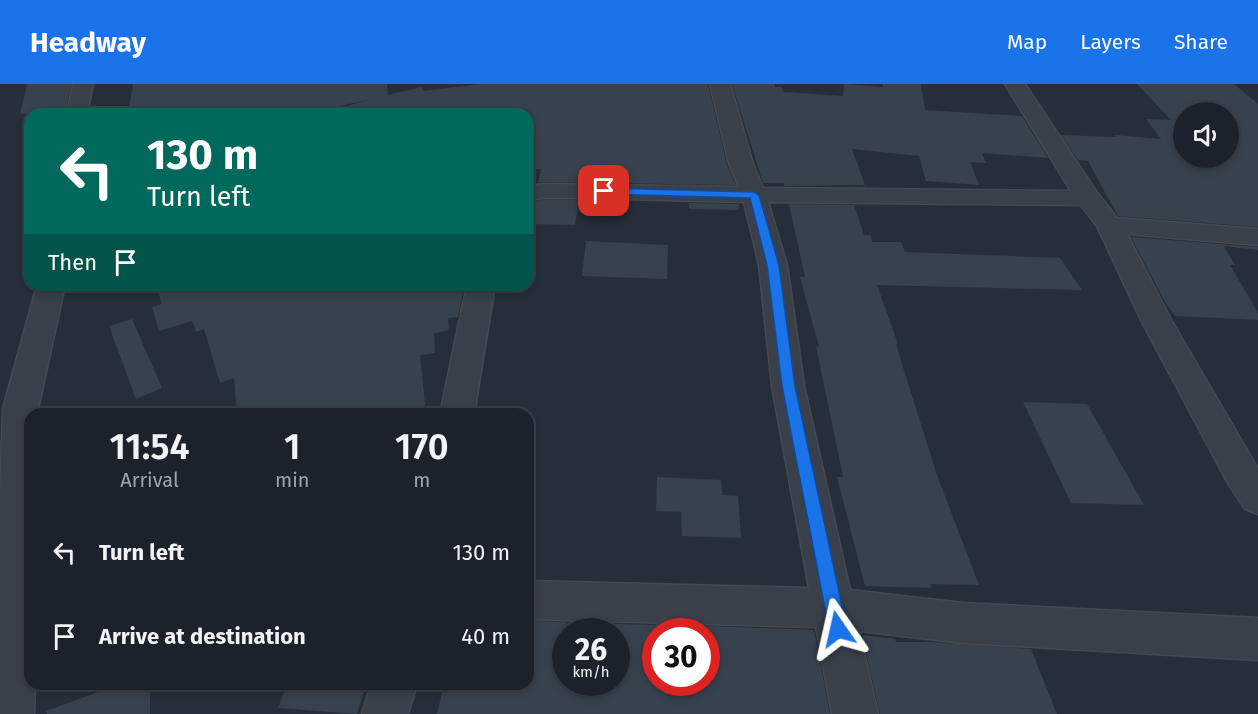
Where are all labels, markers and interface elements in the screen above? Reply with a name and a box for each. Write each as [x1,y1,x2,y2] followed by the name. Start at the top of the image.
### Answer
[30,26,146,59] text: Headway
[1007,29,1047,55] text: Map
[1080,29,1141,55] text: Layers
[1174,29,1228,55] text: Share
[1173,102,1239,168] map controls
[1173,102,1239,168] button: sound
[147,130,258,180] text: 130 m
[48,132,126,210] icon: left
[578,165,629,216] pin
[587,174,620,207] icon: arrive
[147,181,250,213] text: Turn left
[109,246,142,279] icon: arrive
[48,249,97,276] text: Then
[109,425,190,469] text: 11:54
[284,425,301,469] text: 1
[395,425,449,469] text: 170
[120,468,179,492] text: Arrival
[275,468,310,492] text: min
[413,468,430,492] text: m
[48,536,81,569] icon: left
[99,539,184,566] text: Turn left
[453,539,510,566] text: 130 m
[806,597,870,661] position arrow
[642,618,720,696] speed limit sign: 30
[48,620,81,653] icon: arrive
[99,623,306,650] text: Arrive at destination
[461,623,510,650] text: 40 m
[575,632,607,668] text: 26
[572,663,610,681] text: km/h

